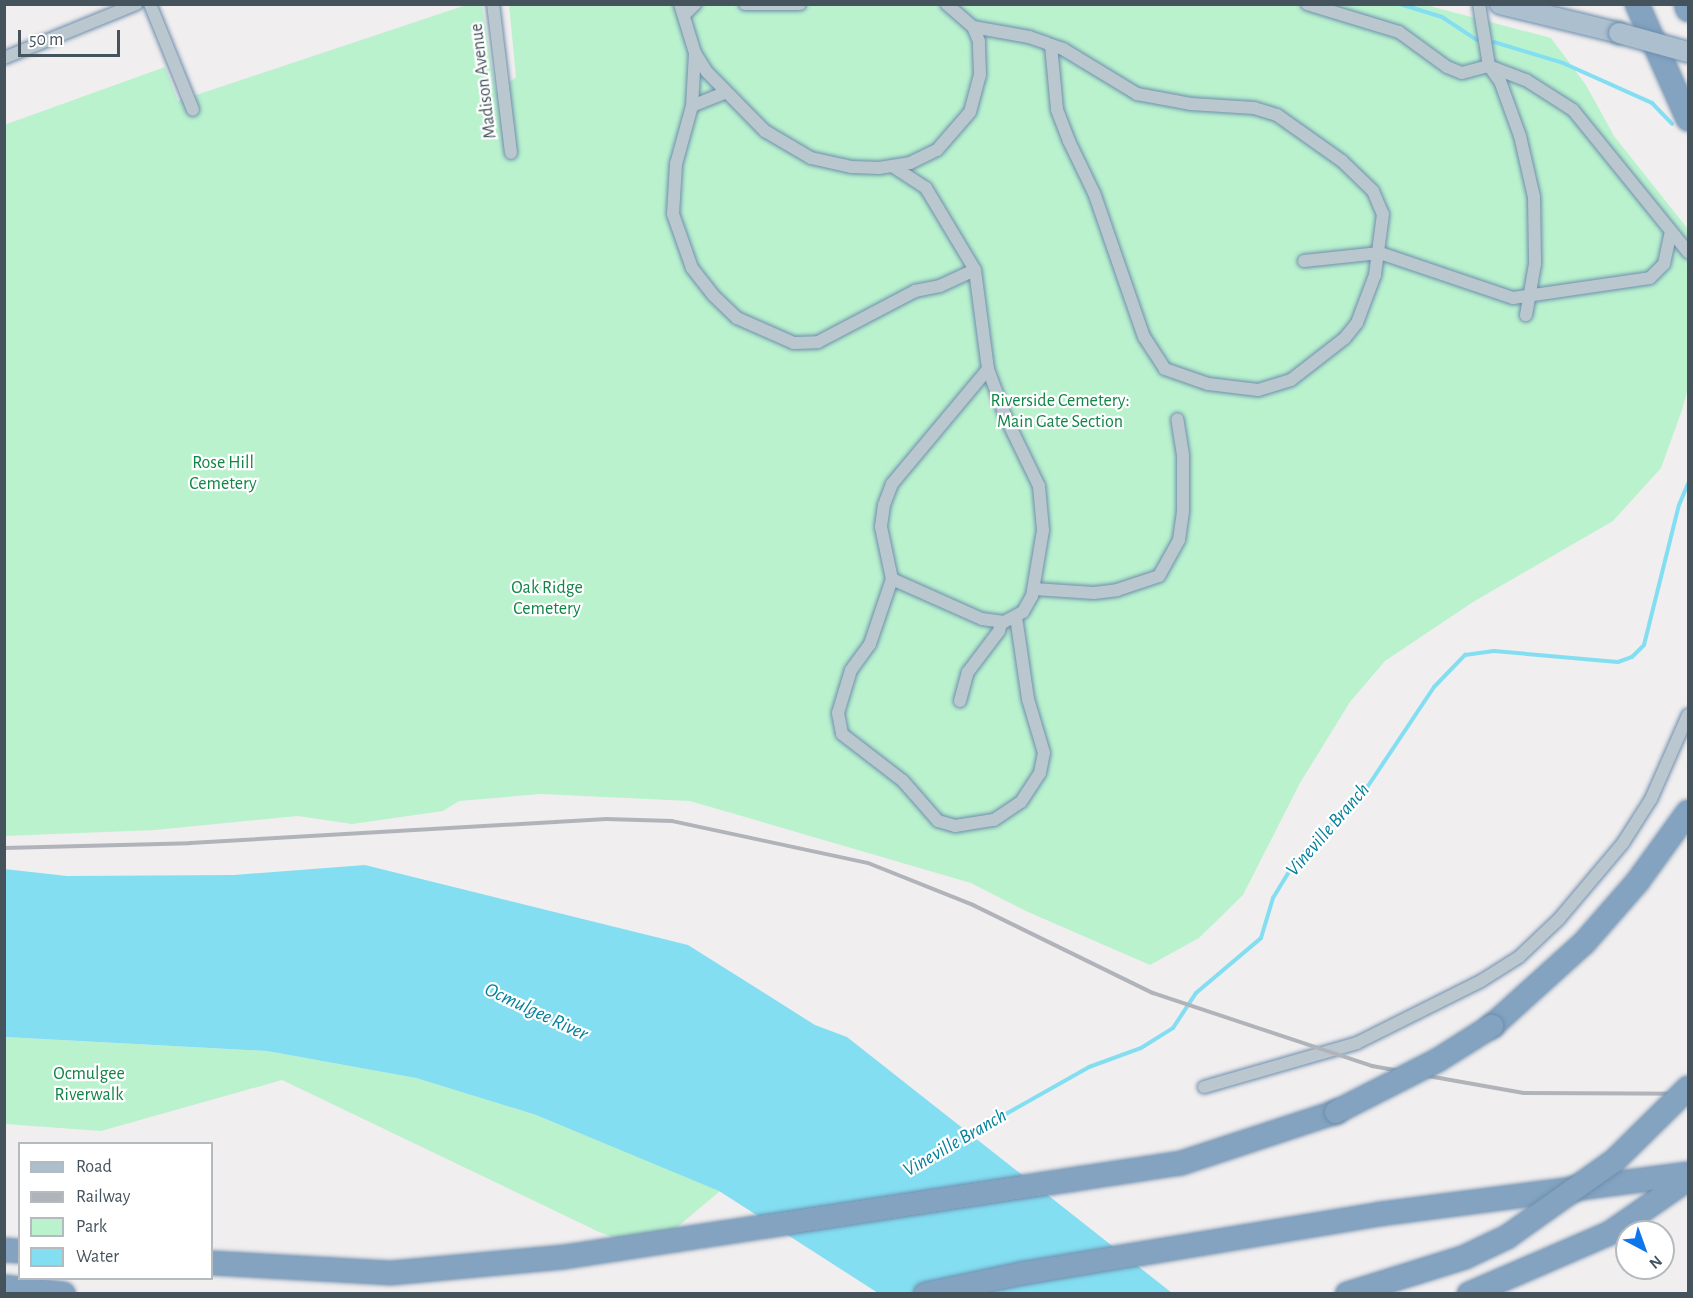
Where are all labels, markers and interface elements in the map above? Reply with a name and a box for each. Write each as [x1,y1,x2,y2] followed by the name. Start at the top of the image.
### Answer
[21,18,123,56] scale bar
[466,22,502,140] street label: Madison Avenue
[29,31,63,49] text: 50 m
[990,391,1130,434] park label: Riverside Cemetery: Main Gate Section
[189,453,257,496] park label: Rose Hill Cemetery
[511,578,583,620] park label: Oak Ridge Cemetery
[1281,779,1375,881] water label: Vineville Branch
[480,978,592,1046] water label: Ocmulgee River
[53,1064,125,1106] park label: Ocmulgee Riverwalk
[899,1104,1011,1182] water label: Vineville Branch
[18,1142,213,1280] legend
[76,1158,112,1176] text: Road
[76,1188,130,1206] text: Railway
[76,1218,107,1236] text: Park
[1615,1220,1675,1280] north arrow
[76,1248,119,1266] text: Water
[1646,1252,1665,1272] text: N

